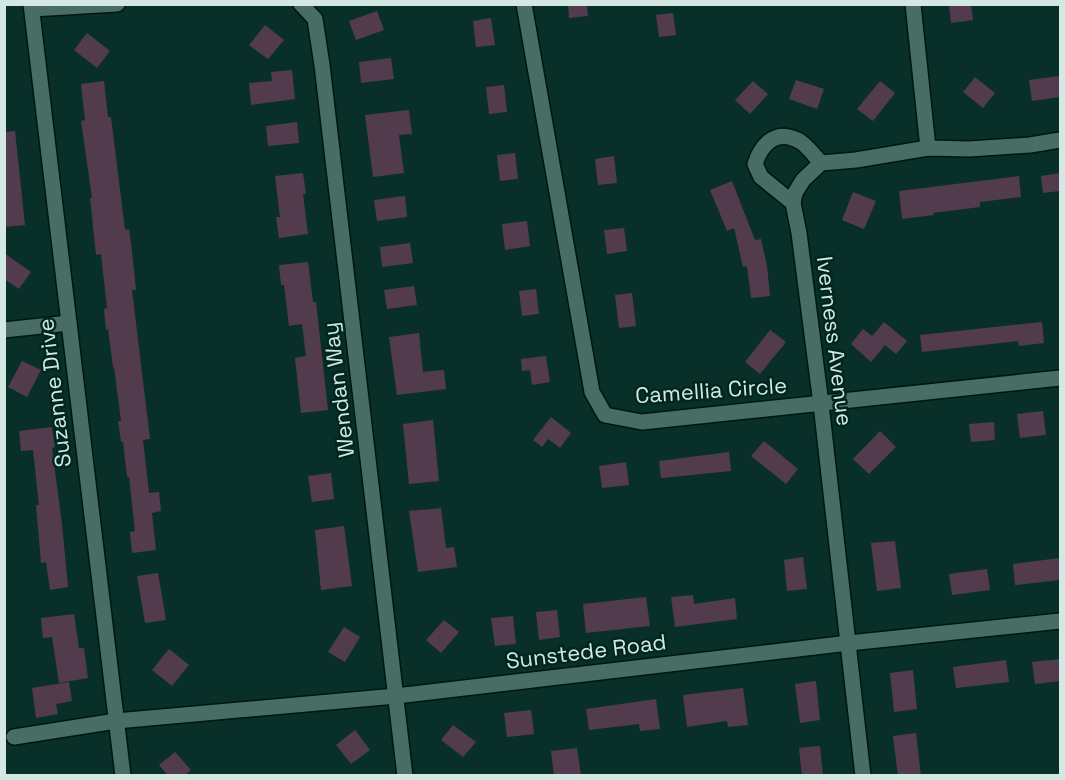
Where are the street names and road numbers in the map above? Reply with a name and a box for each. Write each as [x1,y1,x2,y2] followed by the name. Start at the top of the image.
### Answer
[811,255,859,427] street label: Iverness Avenue
[31,317,77,469] street label: Suzanne Drive
[316,321,360,459] street label: Wendan Way
[634,371,788,409] street label: Camellia Circle
[504,627,668,675] street label: Sunstede Road

